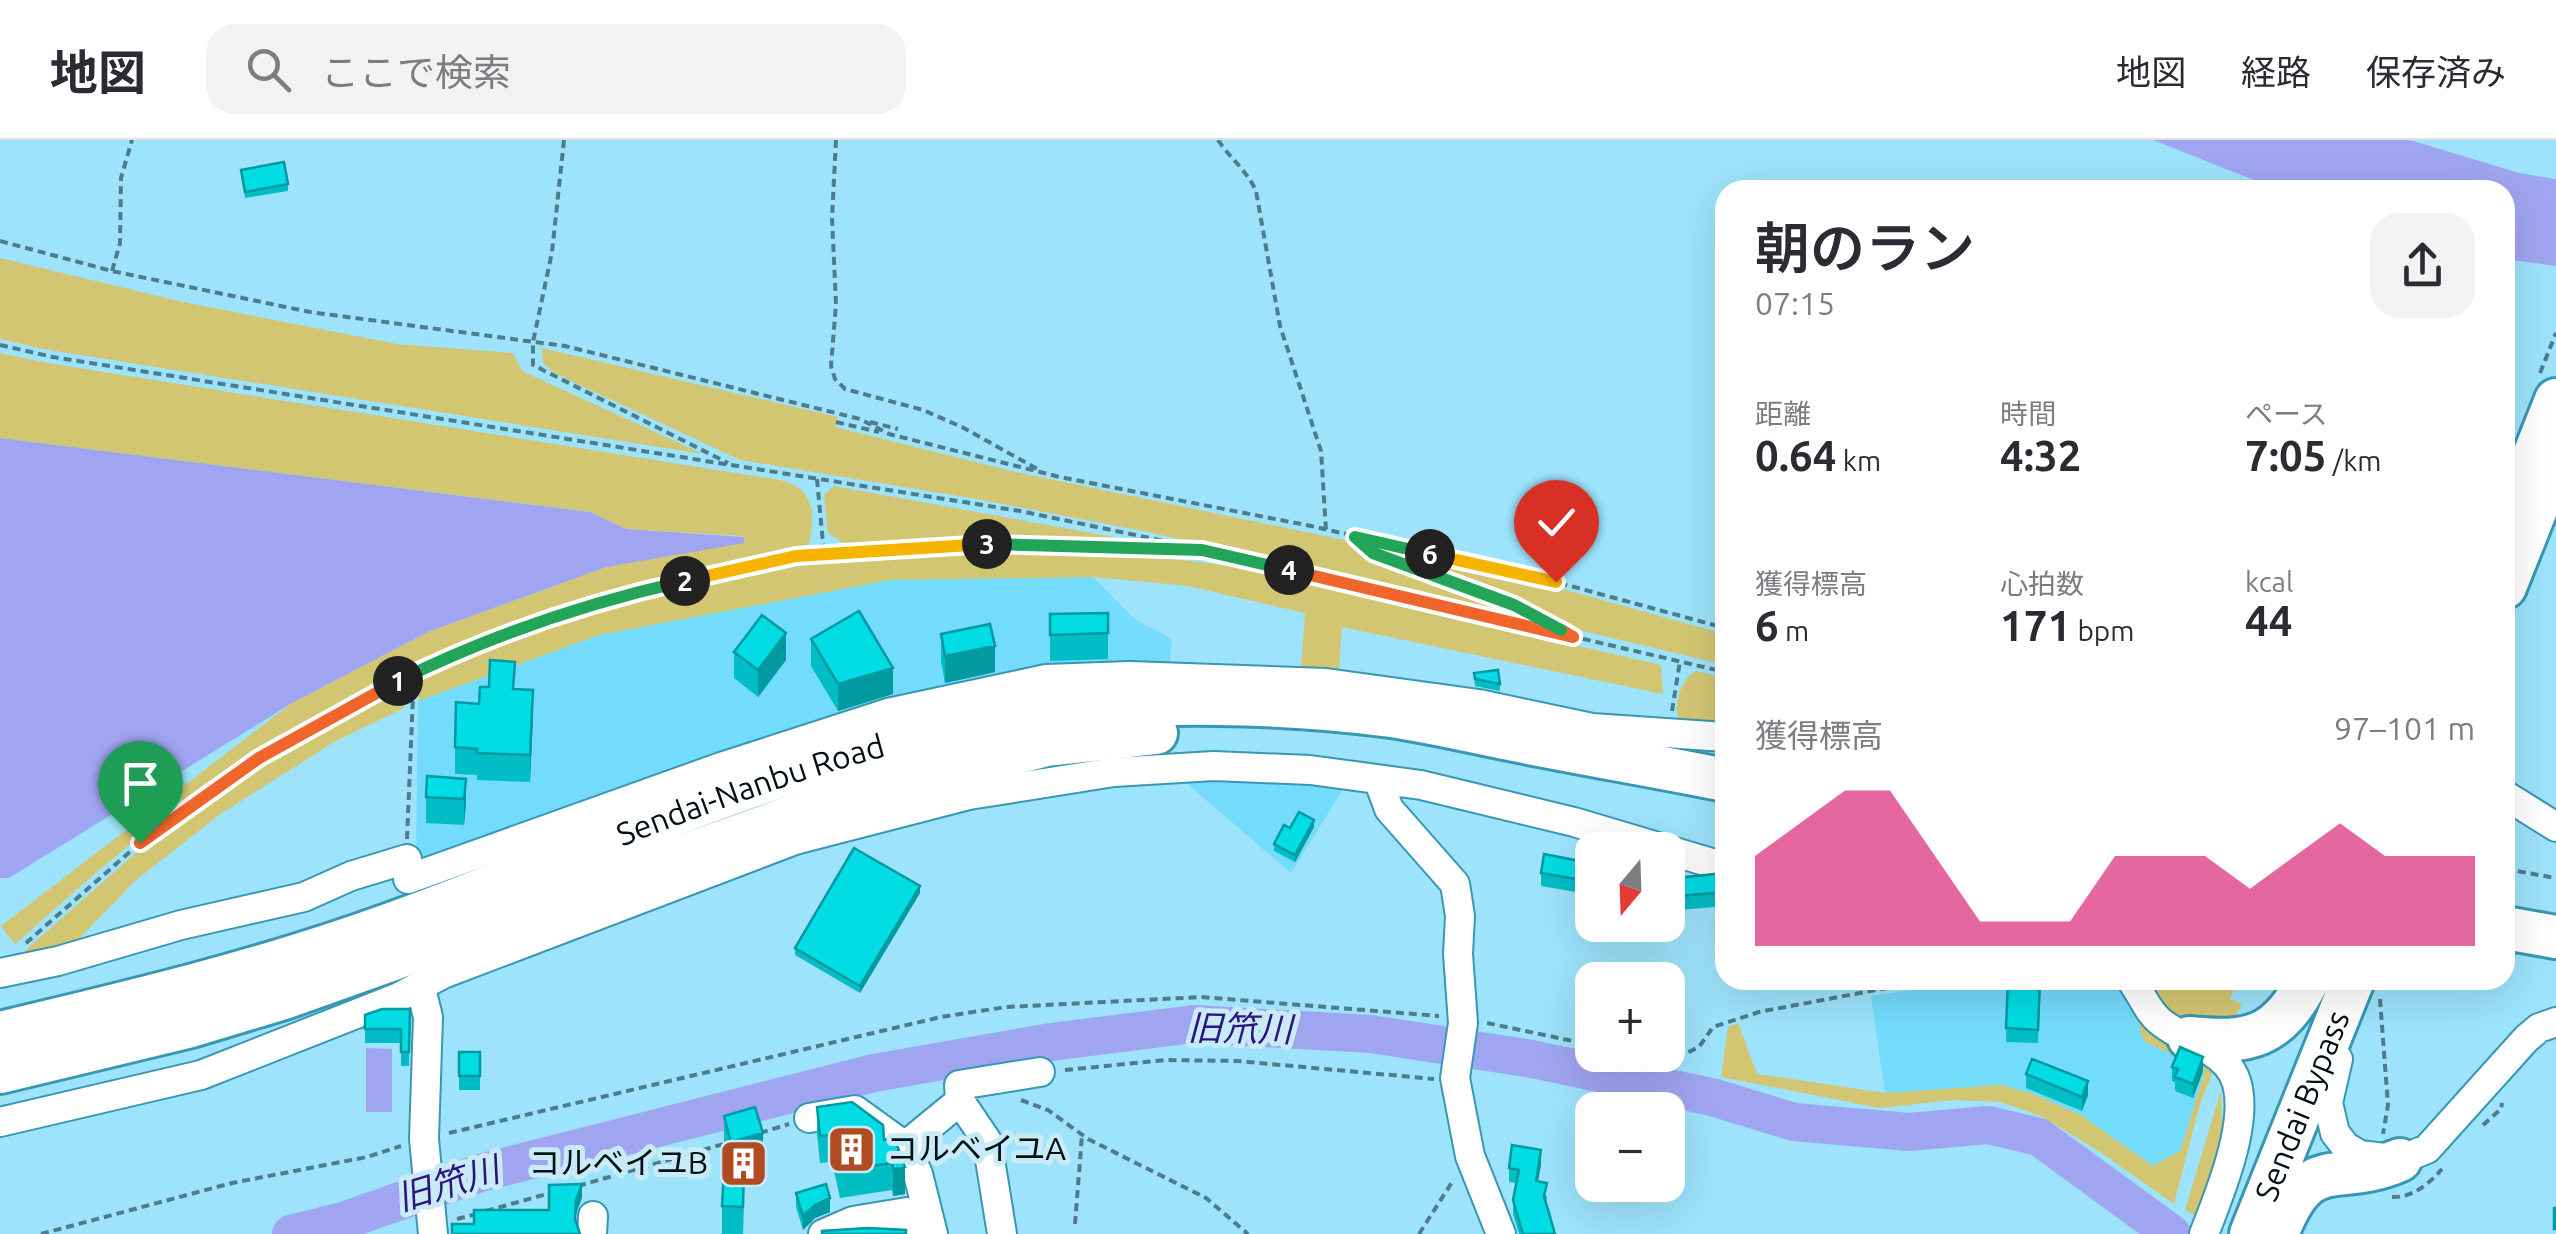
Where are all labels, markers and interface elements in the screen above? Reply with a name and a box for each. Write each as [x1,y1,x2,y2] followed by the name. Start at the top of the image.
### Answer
[206,24,906,114] search box
[241,42,296,97] icon: search
[50,45,146,99] text: 地図
[321,51,511,93] text: ここで検索
[2116,52,2186,92] text: 地図
[2241,52,2311,92] text: 経路
[2366,52,2506,92] text: 保存済み
[2370,213,2475,318] button: share
[1755,217,1975,278] text: 朝のラン
[1755,285,1835,321] text: 07:15
[1755,398,1811,429] text: 距離
[2000,398,2056,429] text: 時間
[2245,398,2328,429] text: ペース
[1755,432,1836,479] text: 0.64
[2000,432,2081,479] text: 4:32
[2245,432,2326,479] text: 7:05
[1836,445,1881,476] text: km
[2326,445,2381,476] text: /km
[1514,480,1599,583] pin
[1529,495,1584,550] icon: check
[962,519,1012,569] pin: 3
[979,528,995,559] text: 3
[1405,529,1455,579] pin: 6
[1422,538,1438,569] text: 6
[1264,545,1314,595] pin: 4
[1281,554,1297,585] text: 4
[660,556,710,606] pin: 2
[677,565,693,596] text: 2
[2245,566,2293,597] text: kcal
[1755,568,1867,599] text: 獲得標高
[2000,568,2084,599] text: 心拍数
[2245,597,2292,644] text: 44
[1755,602,1779,649] text: 6
[2000,602,2071,649] text: 171
[1779,615,1809,646] text: m
[2071,615,2134,646] text: bpm
[373,656,423,706] pin: 1
[390,665,406,696] text: 1
[2334,710,2475,746] text: 97–101 m
[1755,717,1883,753] text: 獲得標高
[611,727,888,852] street label: Sendai-Nanbu Road
[98,741,183,844] pin
[113,756,168,811] icon: arrive
[1575,832,1685,942] north arrow
[1575,832,1685,1202] map controls
[1575,962,1685,1072] button: +
[2247,1005,2356,1206] street label: Sendai Bypass
[1187,1007,1297,1049] water label: 旧笊川
[1575,1092,1685,1202] button: −
[825,1123,877,1175] building icon: コルベイユA
[886,1130,1066,1166] place label: コルベイユA
[717,1137,769,1189] building icon: コルベイユB
[528,1144,708,1180] place label: コルベイユB
[392,1147,508,1218] water label: 旧笊川

